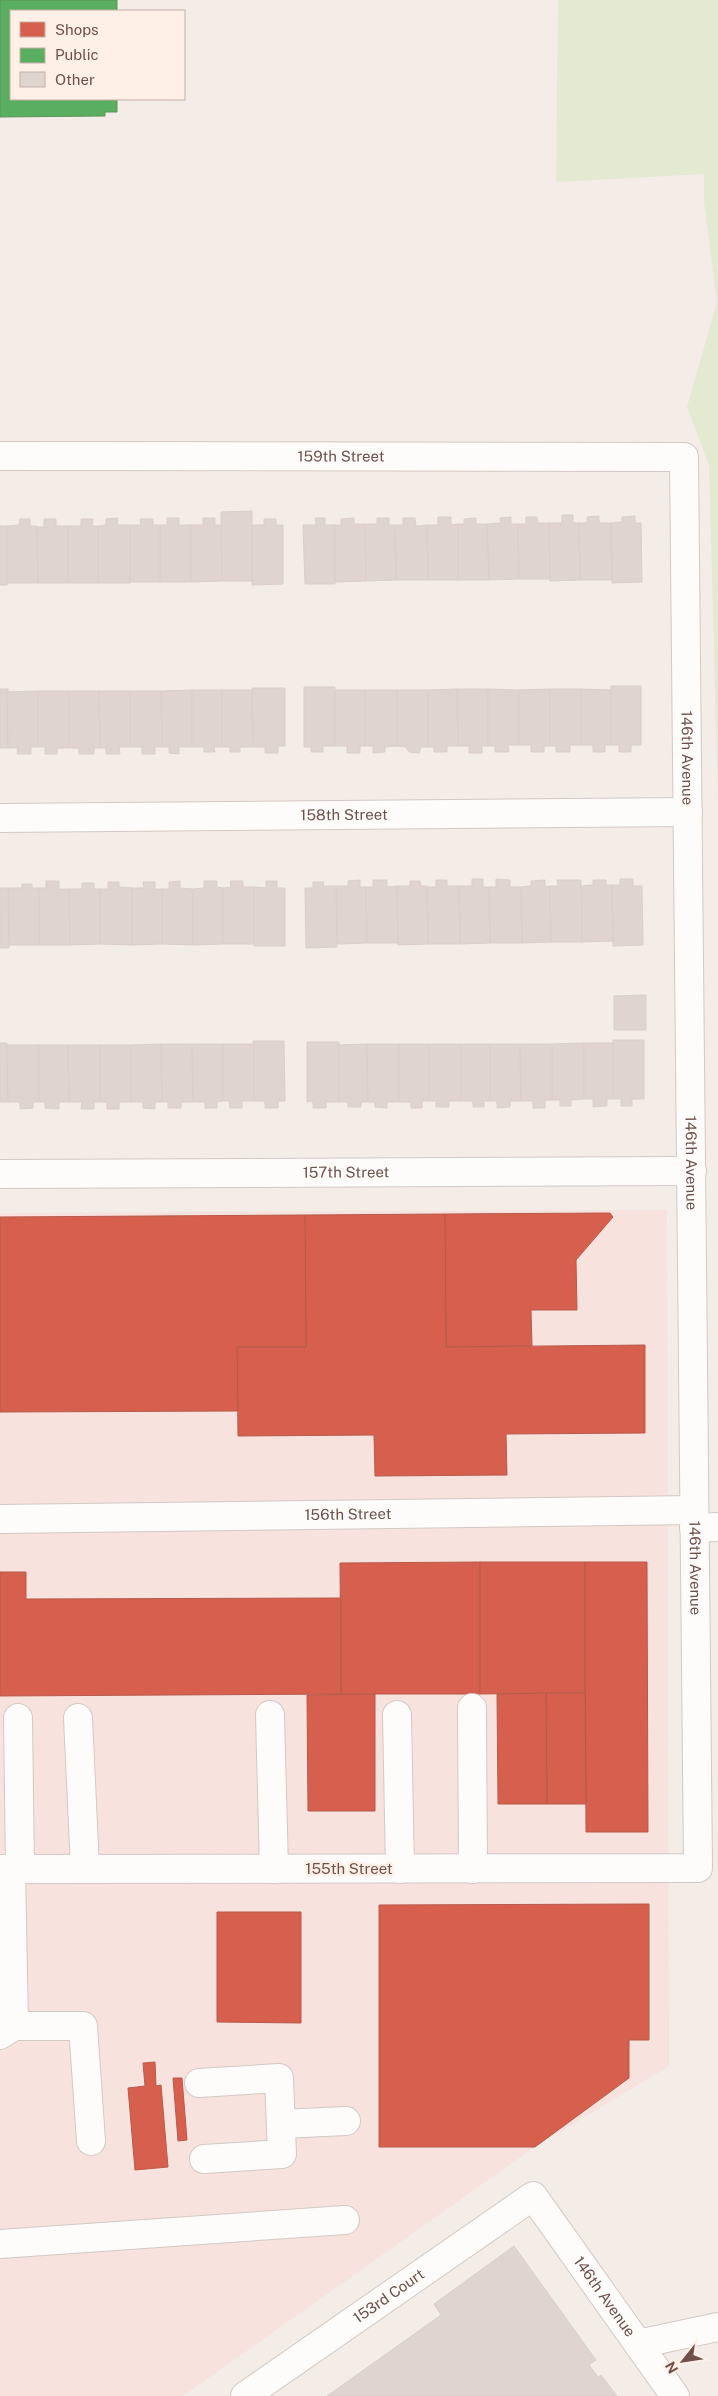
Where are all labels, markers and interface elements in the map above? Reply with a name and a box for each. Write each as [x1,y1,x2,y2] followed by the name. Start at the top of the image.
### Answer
[10,10,185,100] legend
[55,21,99,38] text: Shops
[55,46,99,63] text: Public
[55,71,95,88] text: Other
[297,447,385,465] street label: 159th Street
[679,711,696,805] street label: 146th Avenue
[300,806,388,823] street label: 158th Street
[683,1116,700,1210] street label: 146th Avenue
[303,1163,390,1181] street label: 157th Street
[304,1505,392,1523] street label: 156th Street
[687,1521,704,1615] street label: 146th Avenue
[305,1860,393,1877] street label: 155th Street
[571,2253,639,2340] street label: 146th Avenue
[350,2265,427,2326] street label: 153rd Court
[658,2336,708,2386] north arrow
[662,2359,681,2376] text: N

